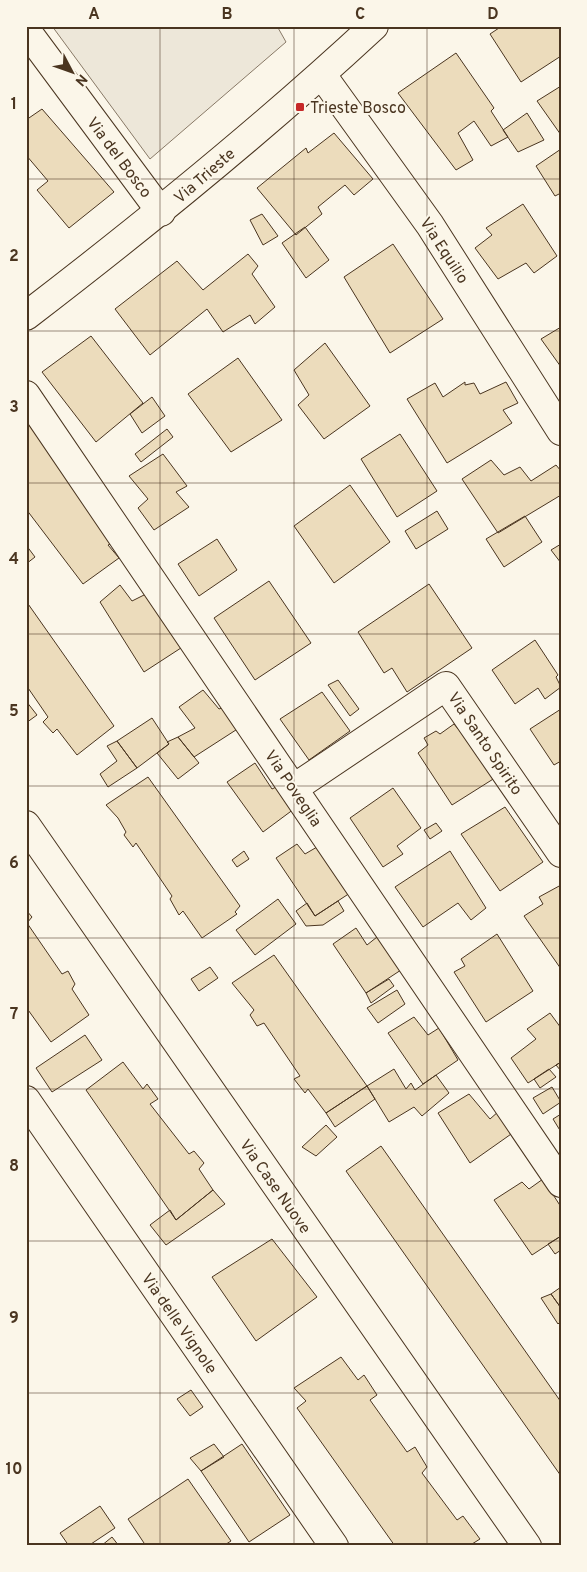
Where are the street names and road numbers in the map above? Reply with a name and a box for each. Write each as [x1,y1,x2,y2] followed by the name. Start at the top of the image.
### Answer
[82,114,155,203] street label: Via del Bosco
[171,145,240,208] street label: Via Trieste
[415,214,472,288] street label: Via Equilio
[443,689,526,799] street label: Via Santo Spirito
[259,747,325,831] street label: Via Poveglia
[234,1136,314,1238] street label: Via Case Nuove
[136,1270,221,1379] street label: Via delle Vignole

